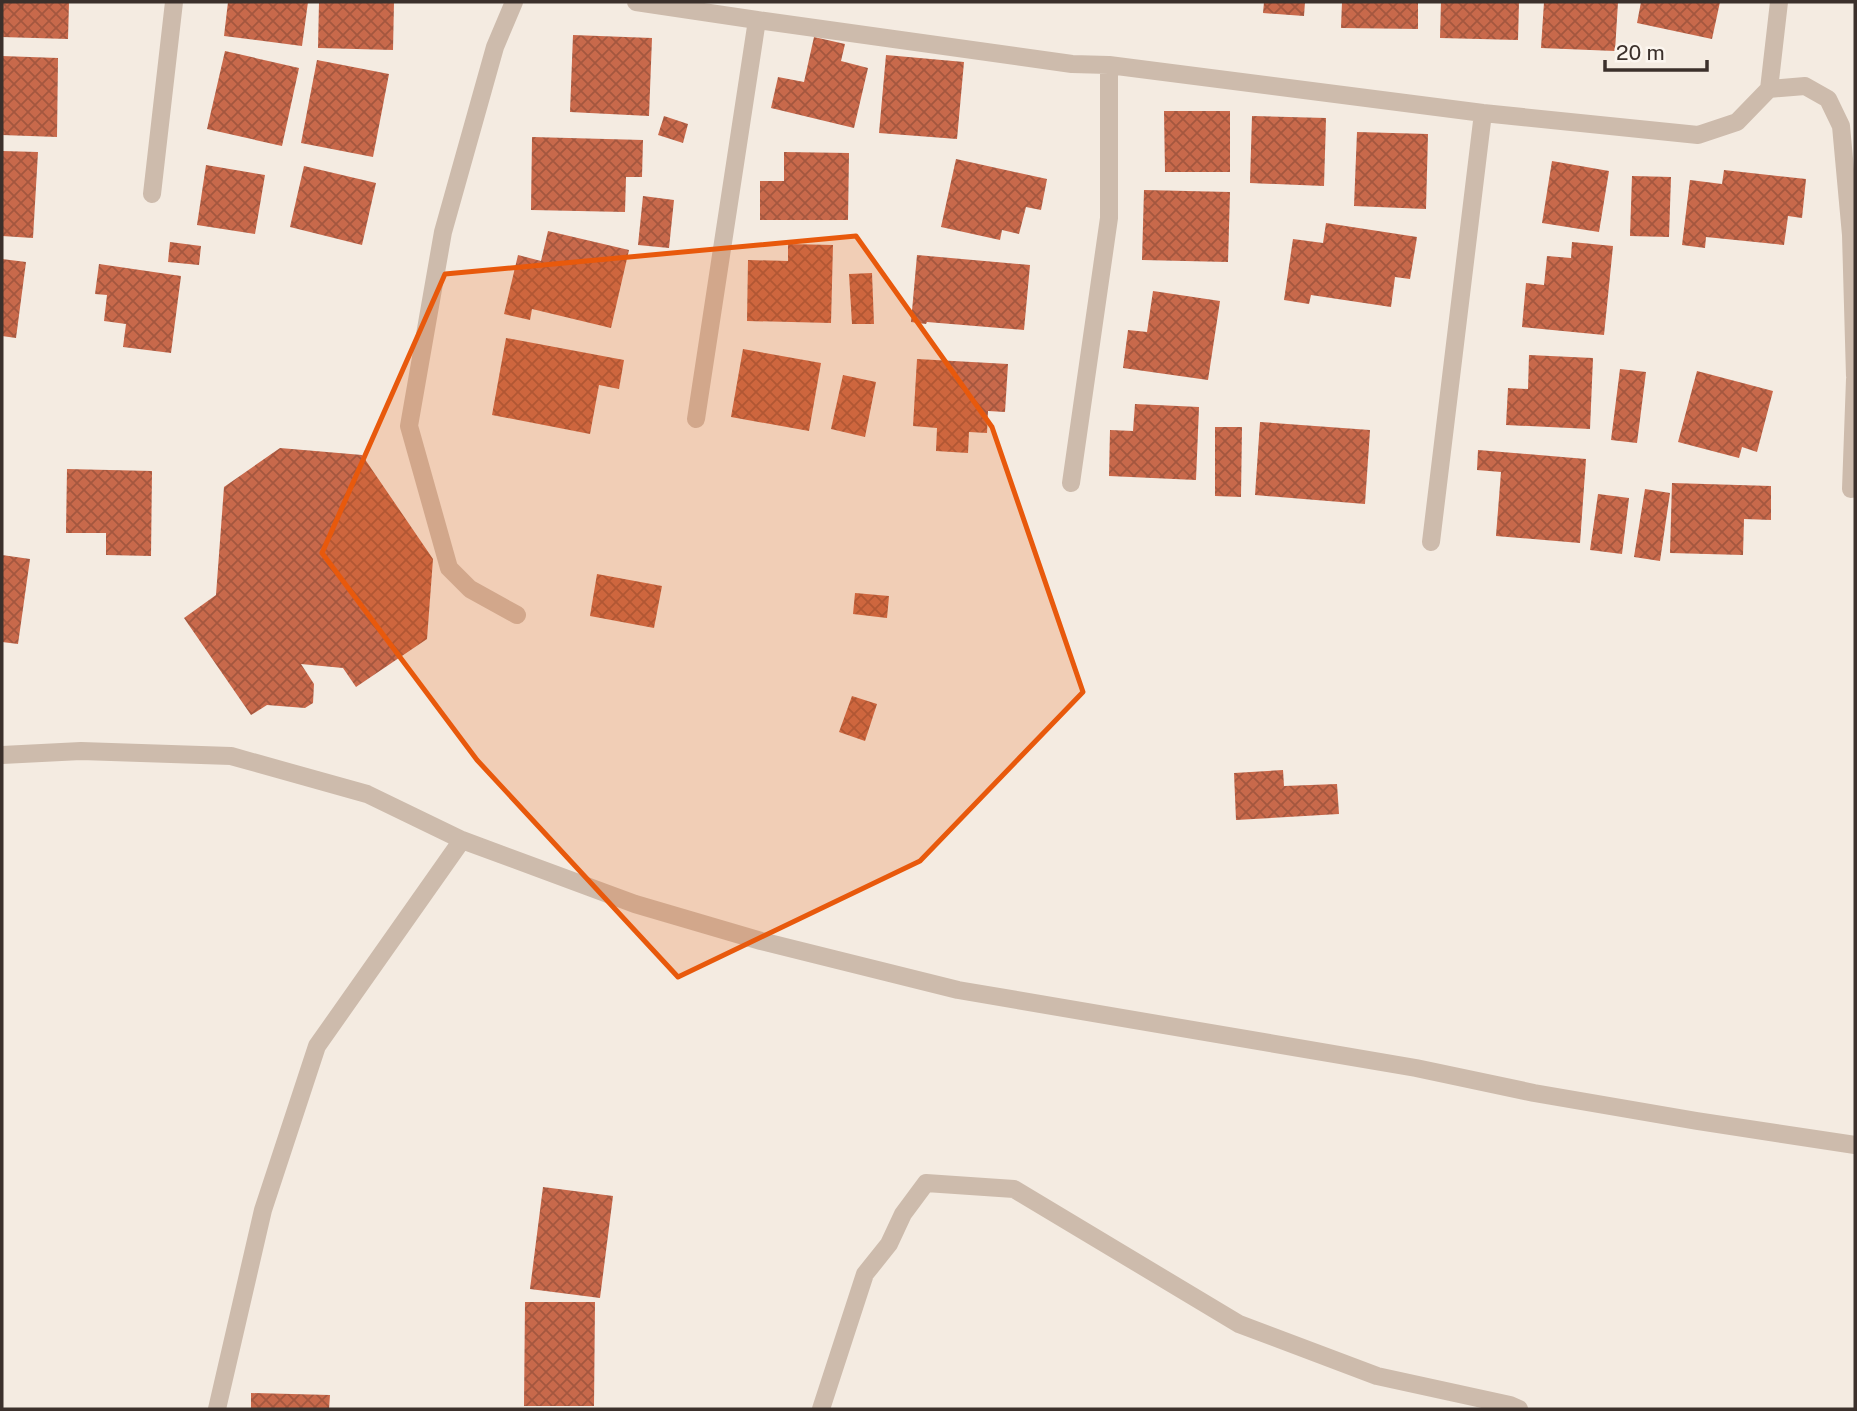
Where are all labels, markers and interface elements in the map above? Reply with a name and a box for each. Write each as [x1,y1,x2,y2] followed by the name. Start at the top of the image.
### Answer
[1605,28,1706,72] scale bar
[1616,40,1665,65] text: 20 m

